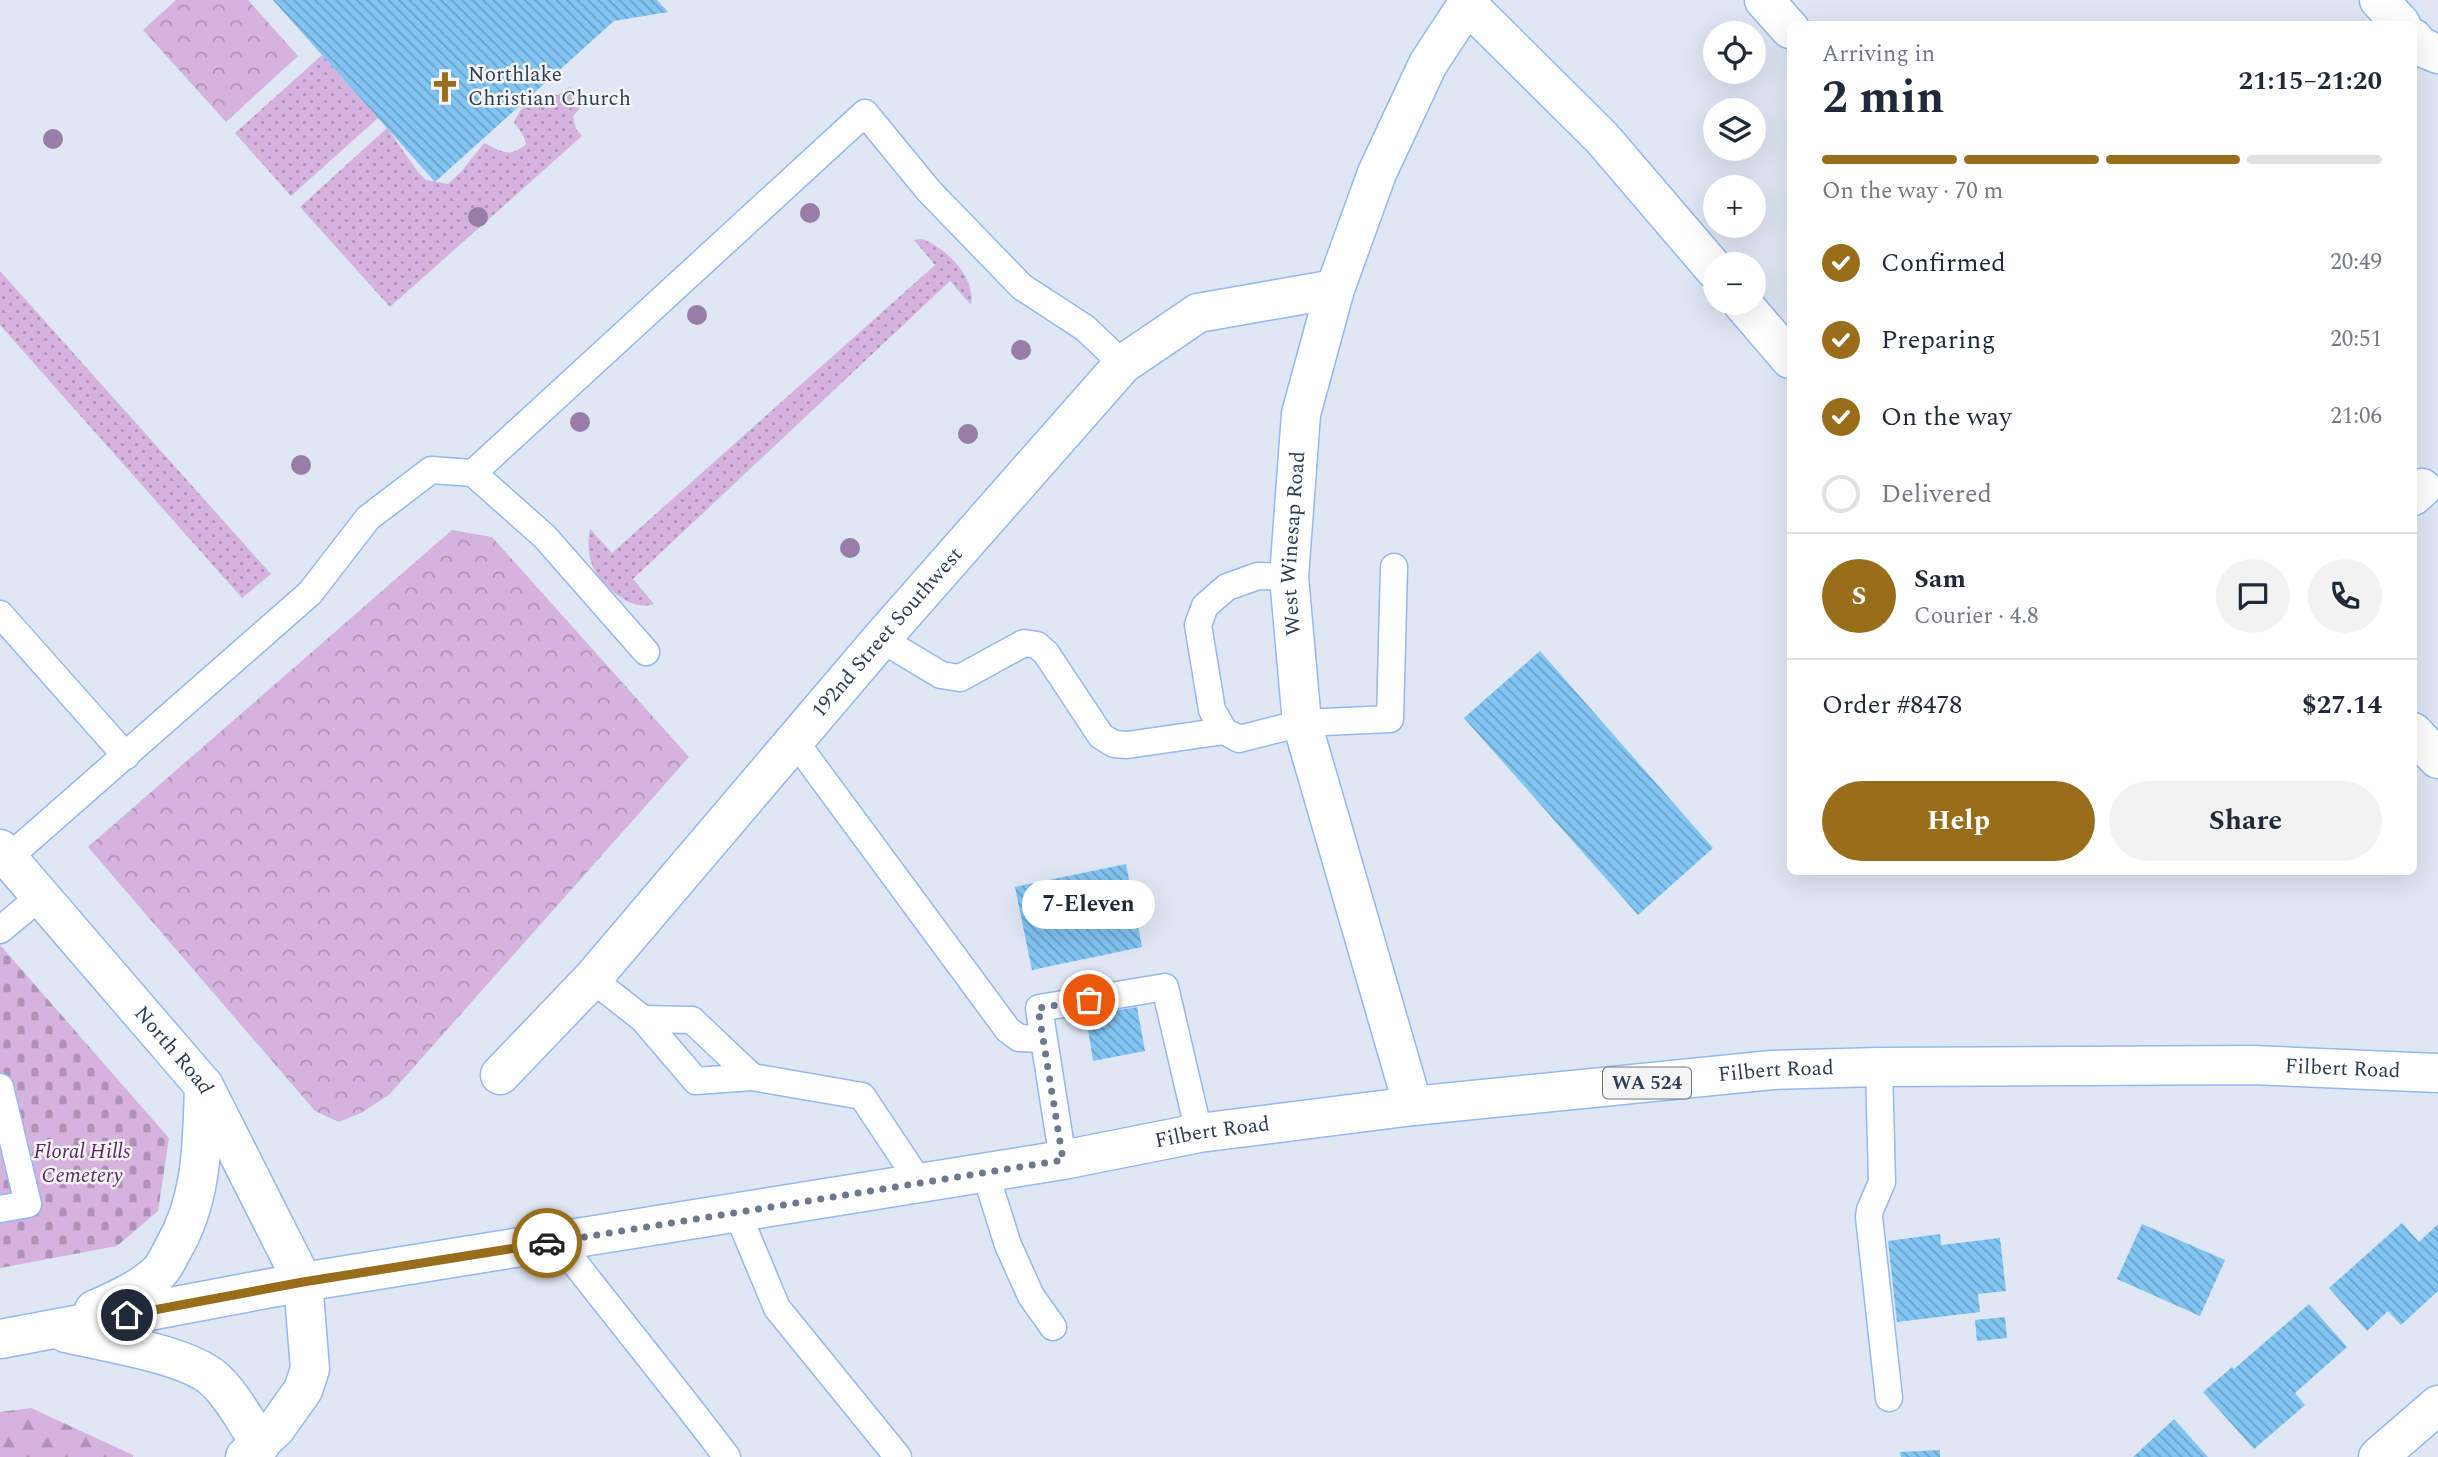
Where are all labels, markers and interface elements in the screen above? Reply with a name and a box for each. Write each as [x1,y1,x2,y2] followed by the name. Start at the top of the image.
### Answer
[1703,21,1766,315] map controls
[1703,21,1766,84] button: locate
[1822,37,1935,72] text: Arriving in
[468,59,631,115] place label: Northlake Christian Church
[2238,61,2382,101] text: 21:15–21:20
[1822,63,1944,133] text: 2 min
[428,70,462,104] church icon: Northlake Christian Church
[1703,98,1766,161] button: layers
[1822,174,2003,209] text: On the way · 70 m
[1703,175,1766,238] button: +
[1881,243,2006,283] text: Confirmed
[1822,244,1860,282] icon: check
[2330,245,2382,280] text: 20:49
[1703,252,1766,315] button: −
[1881,320,1995,360] text: Preparing
[1822,321,1860,359] icon: check
[2330,322,2382,357] text: 20:51
[1881,397,2012,437] text: On the way
[1822,398,1860,436] icon: check
[2330,399,2382,434] text: 21:06
[1273,450,1314,637] street label: West Winesap Road
[1881,474,1992,514] text: Delivered
[804,540,971,726] street label: 192nd Street Southwest
[1914,559,1966,599] text: Sam
[2216,559,2290,633] button: chat
[2308,559,2382,633] button: phone
[1852,576,1866,616] text: S
[1914,599,2039,634] text: Courier · 4.8
[1822,685,1962,725] text: Order #8478
[2302,685,2382,725] text: $27.14
[1822,781,2095,861] button: Help
[2109,781,2382,861] button: Share
[1023,881,1156,930] callout: 7-Eleven
[1042,887,1135,922] text: 7-Eleven
[1059,970,1119,1030] pin
[1070,981,1108,1019] icon: bag
[126,999,222,1100] street label: North Road
[2284,1050,2401,1087] street label: Filbert Road
[1717,1052,1834,1091] street label: Filbert Road
[1603,1068,1691,1098] road number: WA 524
[1152,1108,1272,1157] street label: Filbert Road
[34,1136,131,1192] park label: Floral Hills Cemetery
[512,1208,582,1278] courier
[528,1224,566,1262] icon: car
[97,1285,157,1345] pin
[108,1296,146,1334] icon: home

